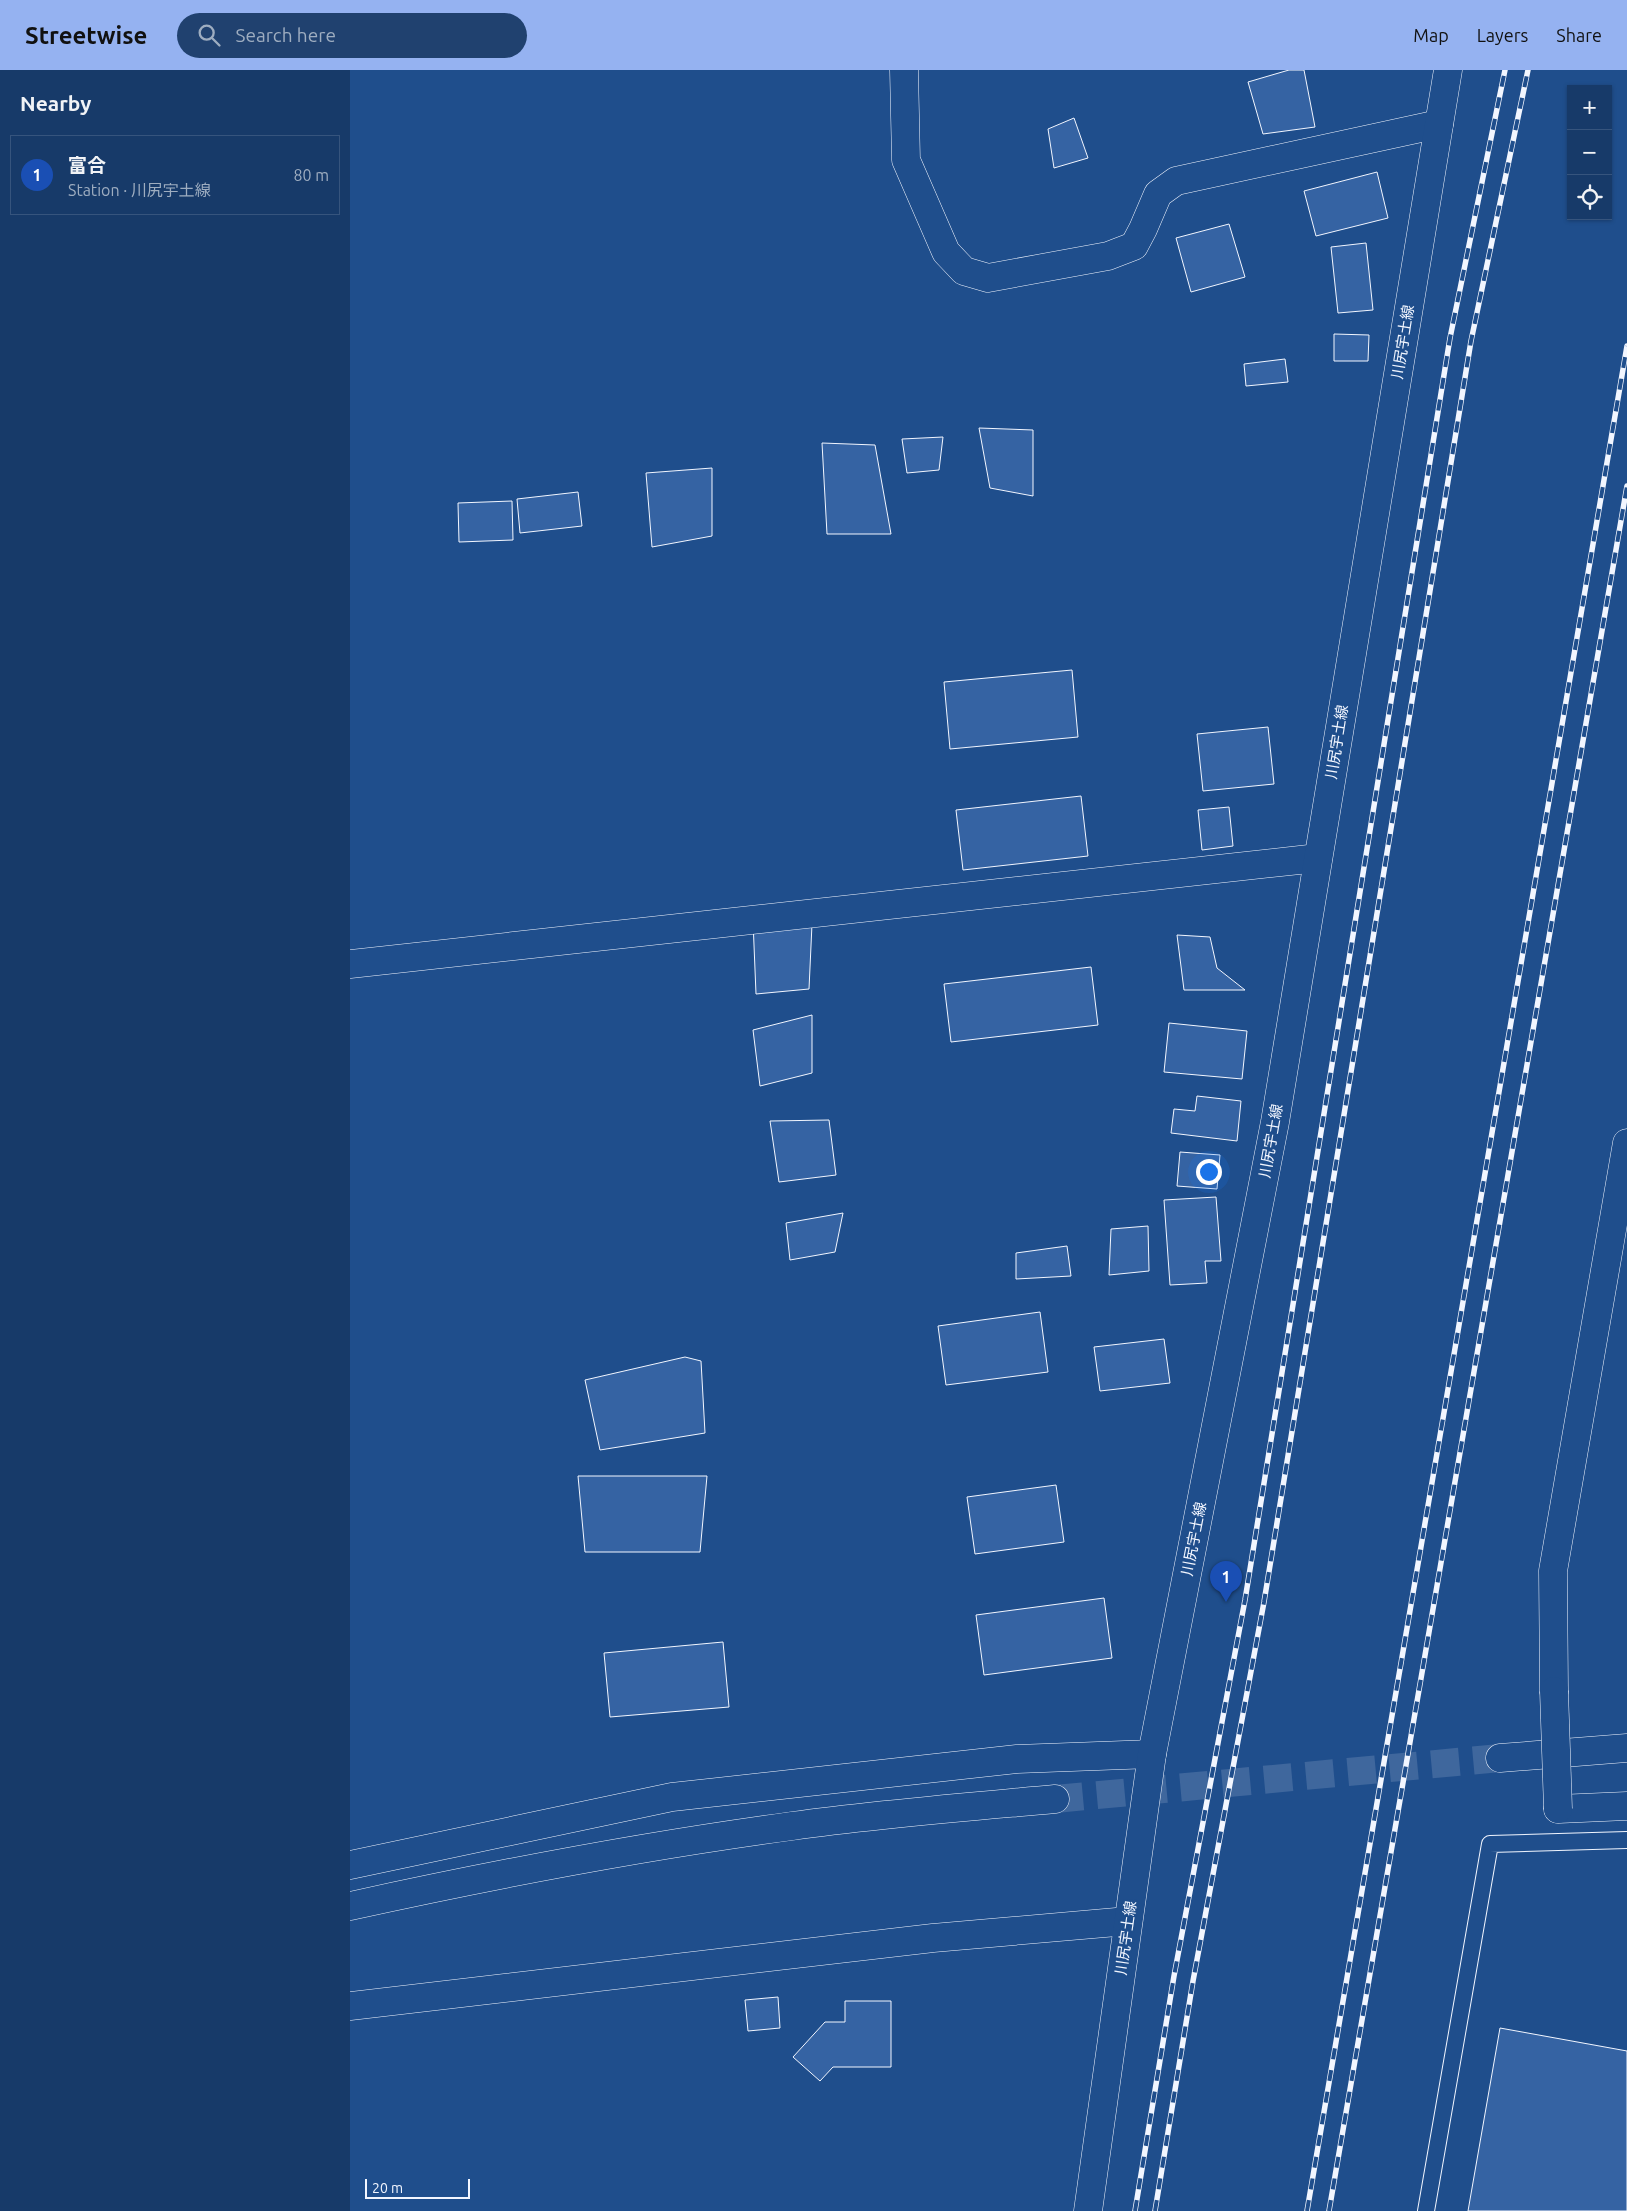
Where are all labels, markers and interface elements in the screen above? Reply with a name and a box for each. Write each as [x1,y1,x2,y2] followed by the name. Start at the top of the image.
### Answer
[177,13,527,58] search box
[195,21,223,49] icon: search
[25,22,147,49] text: Streetwise
[235,24,336,46] text: Search here
[1413,25,1449,45] text: Map
[1477,25,1528,45] text: Layers
[1556,25,1602,45] text: Share
[1567,85,1612,220] map controls
[1567,85,1612,130] button: +
[20,91,91,115] text: Nearby
[1567,130,1612,175] button: −
[68,154,106,176] text: 富合
[32,166,42,184] text: 1
[293,166,329,184] text: 80 m
[1567,175,1612,220] button: locate
[68,181,211,199] text: Station · 川尻宇土線
[1388,304,1417,380] street label: 川尻宇土線
[1322,704,1351,780] street label: 川尻宇土線
[1256,1102,1285,1179] street label: 川尻宇土線
[1196,1159,1222,1185] your location
[1178,1500,1209,1577] street label: 川尻宇土線
[1210,1561,1242,1602] pin: 1
[1112,1900,1139,1976] street label: 川尻宇土線
[365,2176,470,2199] scale bar
[372,2180,403,2196] text: 20 m

